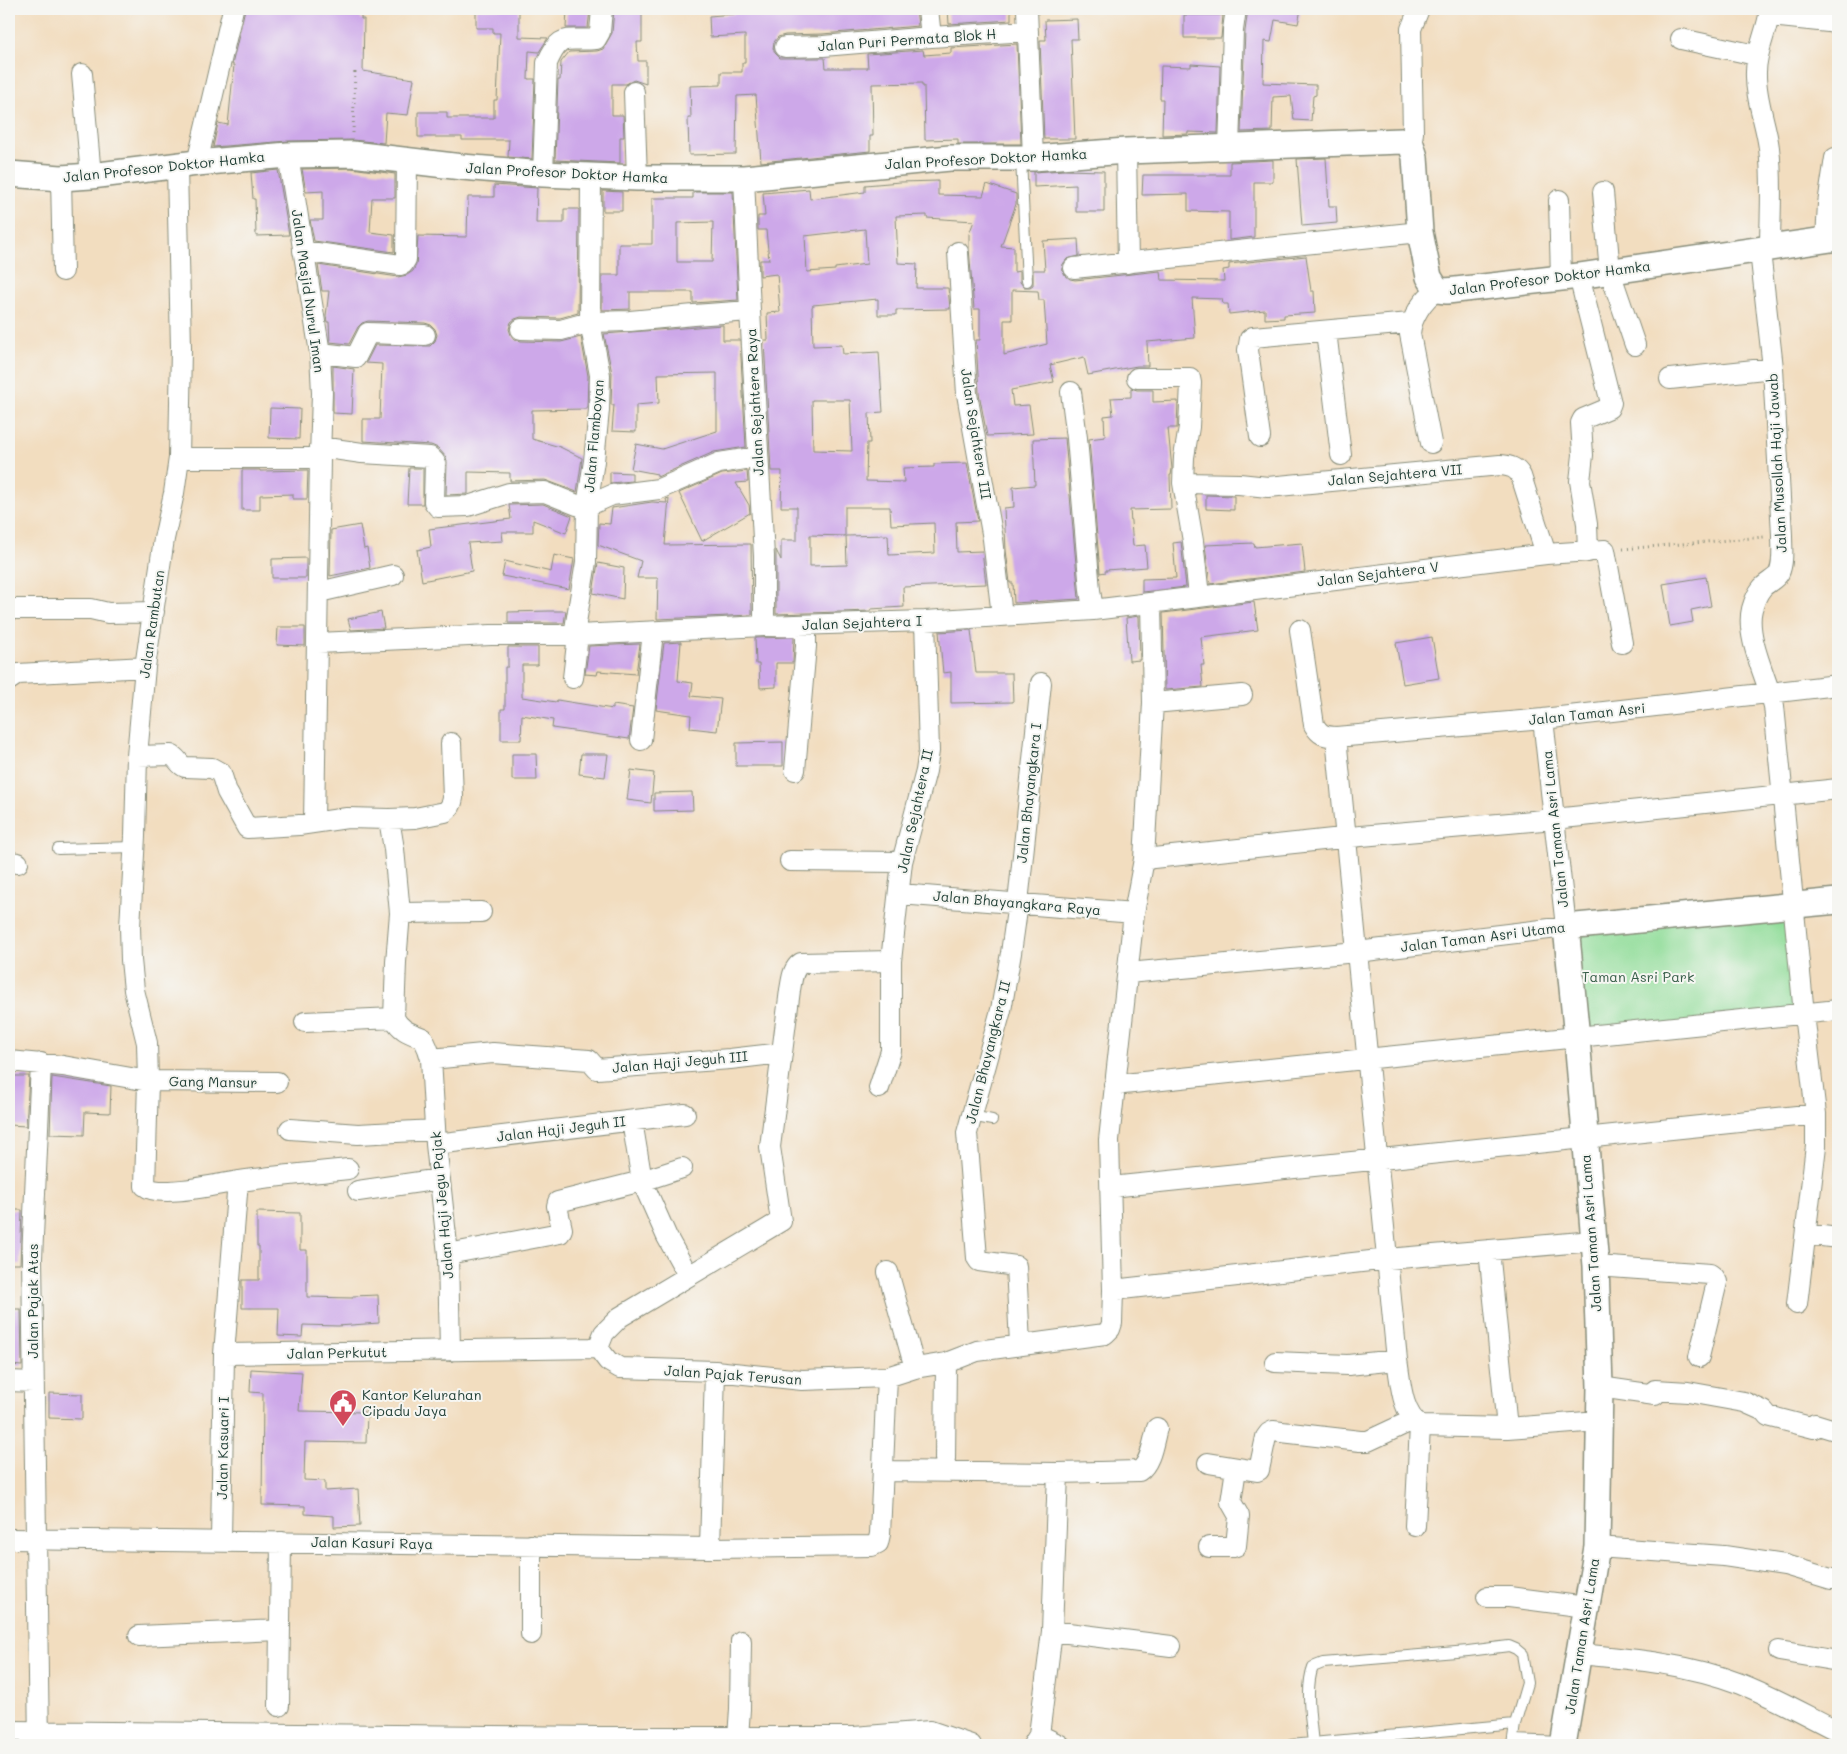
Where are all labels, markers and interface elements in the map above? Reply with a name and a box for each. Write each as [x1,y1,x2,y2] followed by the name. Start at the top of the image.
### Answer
[817,24,997,55] street label: Jalan Puri Permata Blok H
[884,144,1088,173] street label: Jalan Profesor Doktor Hamka
[62,146,266,187] street label: Jalan Profesor Doktor Hamka
[465,158,669,187] street label: Jalan Profesor Doktor Hamka
[288,208,329,374] street label: Jalan Masjid Nurul Iman
[1448,256,1652,299] street label: Jalan Profesor Doktor Hamka
[741,328,768,476] street label: Jalan Sejahtera Raya
[957,367,996,501] street label: Jalan Sejahtera III
[1762,373,1791,553] street label: Jalan Musollah Haji Jawab
[579,379,608,493] street label: Jalan Flamboyan
[1327,459,1463,490] street label: Jalan Sejahtera VII
[1316,557,1440,590] street label: Jalan Sejahtera V
[135,569,168,679] street label: Jalan Rambutan
[802,611,922,634] street label: Jalan Sejahtera I
[1528,698,1646,729] street label: Jalan Taman Asri
[1012,722,1045,864] street label: Jalan Bhayangkara I
[892,747,937,875] street label: Jalan Sejahtera II
[1537,750,1572,908] street label: Jalan Taman Asri Lama
[932,886,1102,919] street label: Jalan Bhayangkara Raya
[1399,917,1566,956] street label: Jalan Taman Asri Utama
[1582,967,1694,986] park label: Taman Asri Park
[961,978,1014,1125] street label: Jalan Bhayangkara II
[611,1046,749,1077] street label: Jalan Haji Jeguh III
[169,1071,257,1092] street label: Gang Mansur
[495,1111,627,1146] street label: Jalan Haji Jeguh II
[426,1131,457,1279] street label: Jalan Haji Jegu Pajak
[1576,1154,1605,1312] street label: Jalan Taman Asri Lama
[23,1244,42,1358] street label: Jalan Pajak Atas
[287,1342,387,1363] street label: Jalan Perkutut
[664,1360,802,1389] street label: Jalan Pajak Terusan
[362,1385,481,1420] place label: Kantor Kelurahan Cipadu Jaya
[328,1388,358,1427] public building icon: Kantor Kelurahan Cipadu Jaya
[212,1396,233,1500] street label: Jalan Kasuari I
[311,1532,433,1553] street label: Jalan Kasuri Raya
[1560,1557,1603,1715] street label: Jalan Taman Asri Lama

